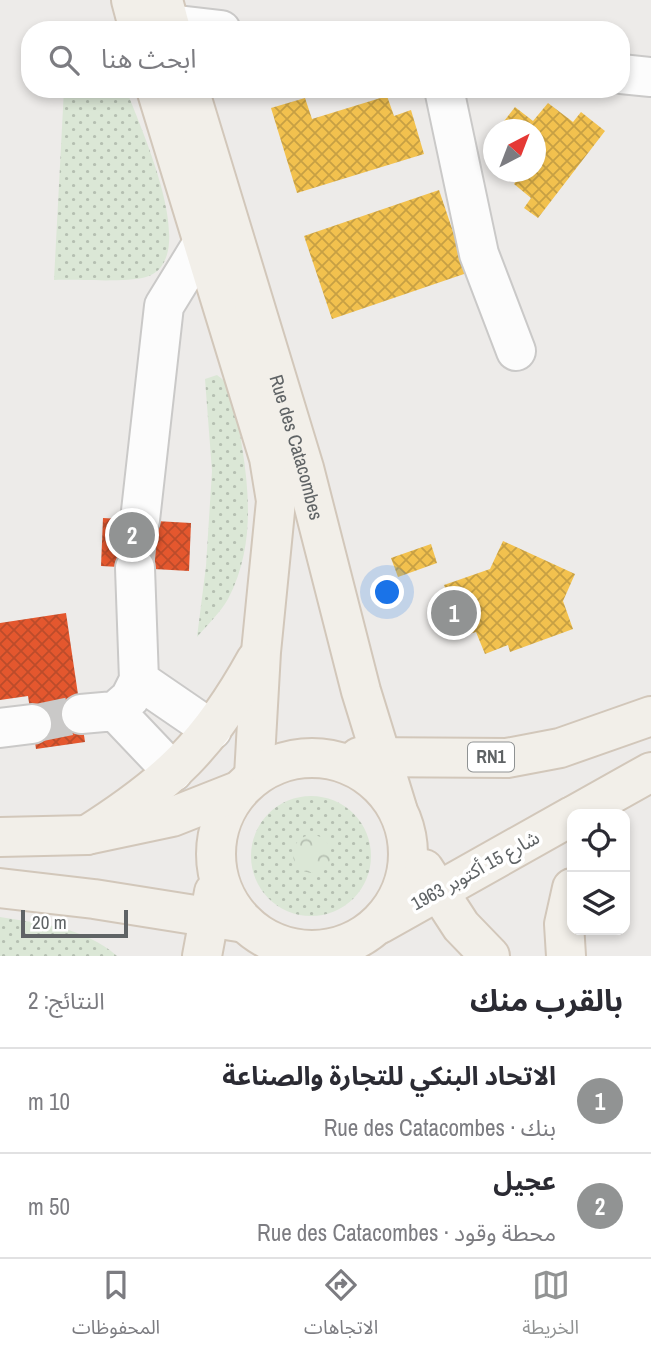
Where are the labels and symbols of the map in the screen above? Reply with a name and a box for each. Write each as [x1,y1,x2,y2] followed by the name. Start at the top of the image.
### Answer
[483,119,546,182] north arrow
[263,371,330,523] street label: Rue des Catacombes
[109,509,155,561] pin: 2
[370,575,404,609] your location
[431,587,477,639] pin: 1
[468,742,514,772] road number: RN1
[406,824,544,917] street label: شارع 15 أكتوبر 1963
[21,907,128,939] scale bar

